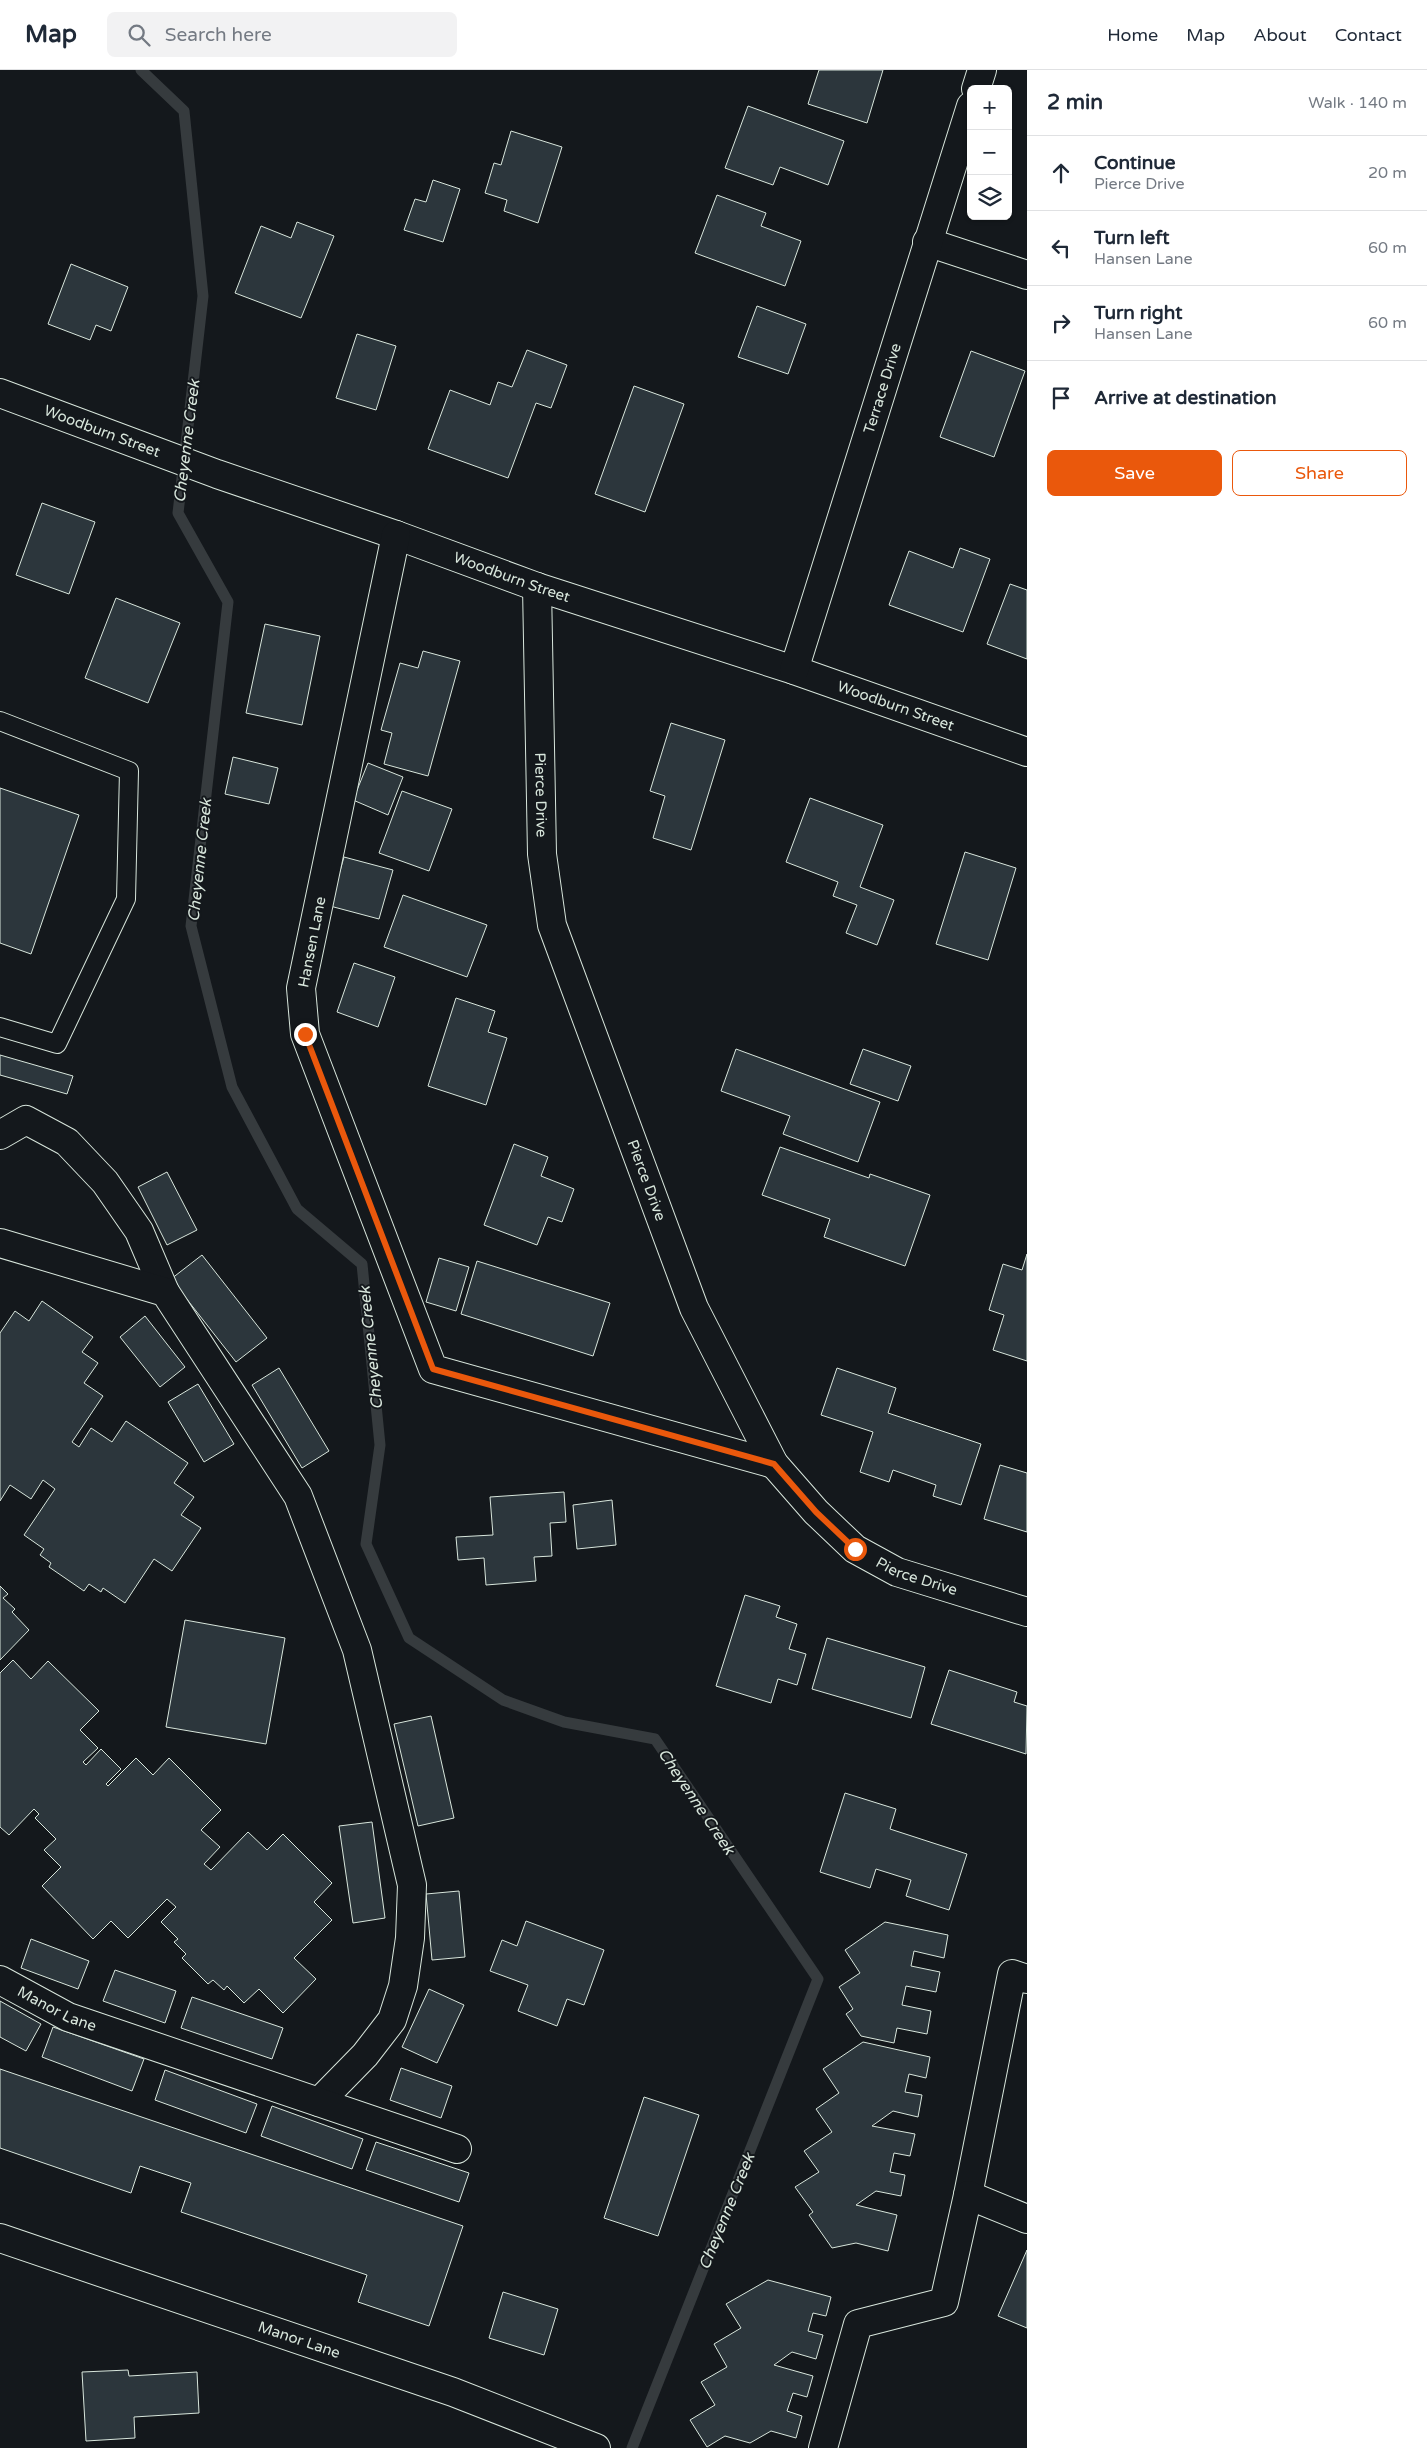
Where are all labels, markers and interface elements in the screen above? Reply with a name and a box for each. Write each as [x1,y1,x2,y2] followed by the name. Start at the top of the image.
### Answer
[107,12,457,57] search box
[25,20,77,49] text: Map
[125,21,153,49] icon: search
[165,24,272,46] text: Search here
[1107,24,1158,46] text: Home
[1186,24,1225,46] text: Map
[1253,24,1307,46] text: About
[1335,24,1402,46] text: Contact
[967,85,1012,220] map controls
[967,85,1012,130] button: +
[1047,90,1103,115] text: 2 min
[1308,93,1407,113] text: Walk · 140 m
[967,130,1012,175] button: −
[1094,152,1176,174] text: Continue
[1047,159,1075,187] icon: ahead
[1368,163,1407,183] text: 20 m
[1094,174,1185,194] text: Pierce Drive
[967,175,1012,220] button: layers
[1094,227,1170,249] text: Turn left
[1047,234,1075,262] icon: left
[1368,238,1407,258] text: 60 m
[1094,249,1192,269] text: Hansen Lane
[1094,302,1182,324] text: Turn right
[1047,309,1075,337] icon: right
[1368,313,1407,333] text: 60 m
[1094,324,1192,344] text: Hansen Lane
[860,341,905,436] street label: Terrace Drive
[170,377,205,504] water label: Cheyenne Creek
[1047,384,1075,412] icon: arrive
[1094,387,1277,409] text: Arrive at destination
[42,401,163,461] street label: Woodburn Street
[1047,450,1222,496] button: Save
[1232,450,1407,496] button: Share
[451,548,573,606] street label: Woodburn Street
[835,677,957,735] street label: Woodburn Street
[531,752,551,838] street label: Pierce Drive
[184,796,217,923] water label: Cheyenne Creek
[294,895,330,989] street label: Hansen Lane
[294,1023,317,1046] route end
[623,1137,670,1223] street label: Pierce Drive
[354,1284,387,1411] water label: Cheyenne Creek
[844,1538,867,1561] route start
[873,1553,959,1599] street label: Pierce Drive
[653,1745,740,1860] water label: Cheyenne Creek
[14,1982,99,2035] street label: Manor Lane
[694,2149,760,2273] water label: Cheyenne Creek
[256,2317,343,2362] street label: Manor Lane

